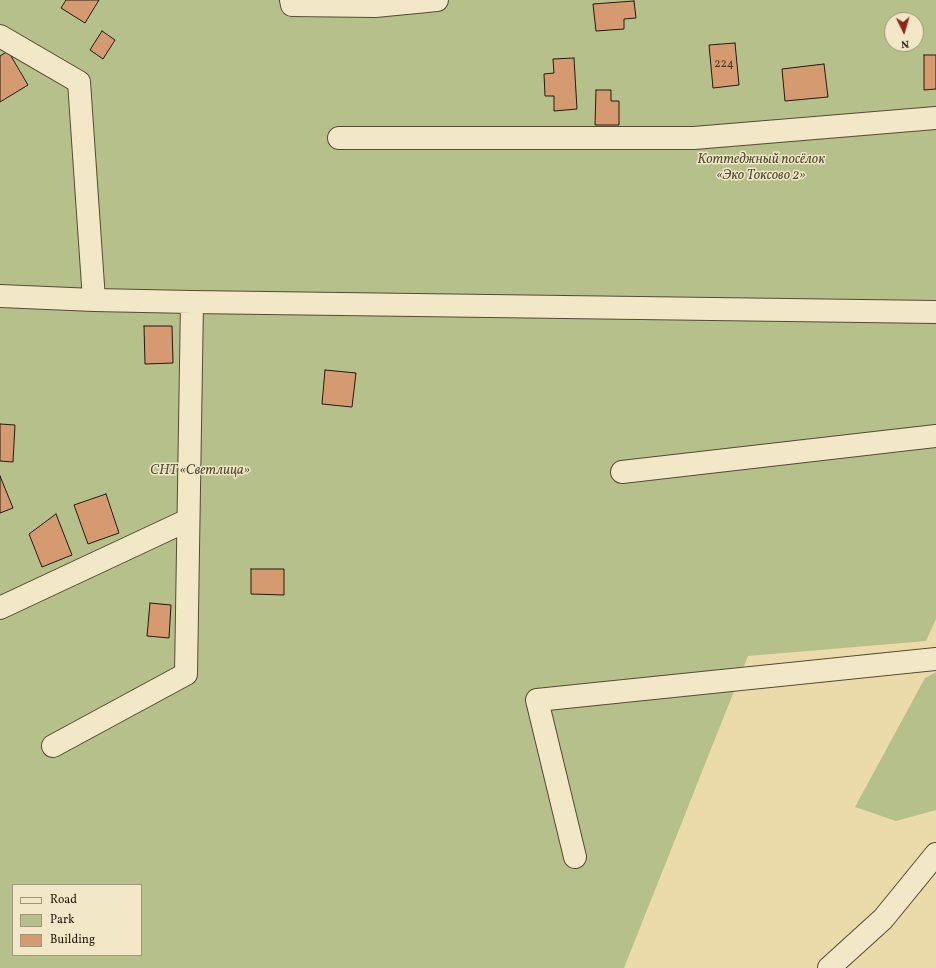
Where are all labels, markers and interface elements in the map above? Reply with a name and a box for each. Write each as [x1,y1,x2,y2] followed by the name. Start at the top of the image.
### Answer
[884,12,924,52] north arrow
[900,36,910,51] text: N
[714,58,734,72] house number: 224
[697,152,825,184] park label: Коттеджный посёлок «Эко Токсово 2»
[150,463,250,479] park label: СНТ «Светлица»
[12,884,142,956] legend
[50,892,77,908] text: Road
[50,912,75,928] text: Park
[50,932,95,948] text: Building

